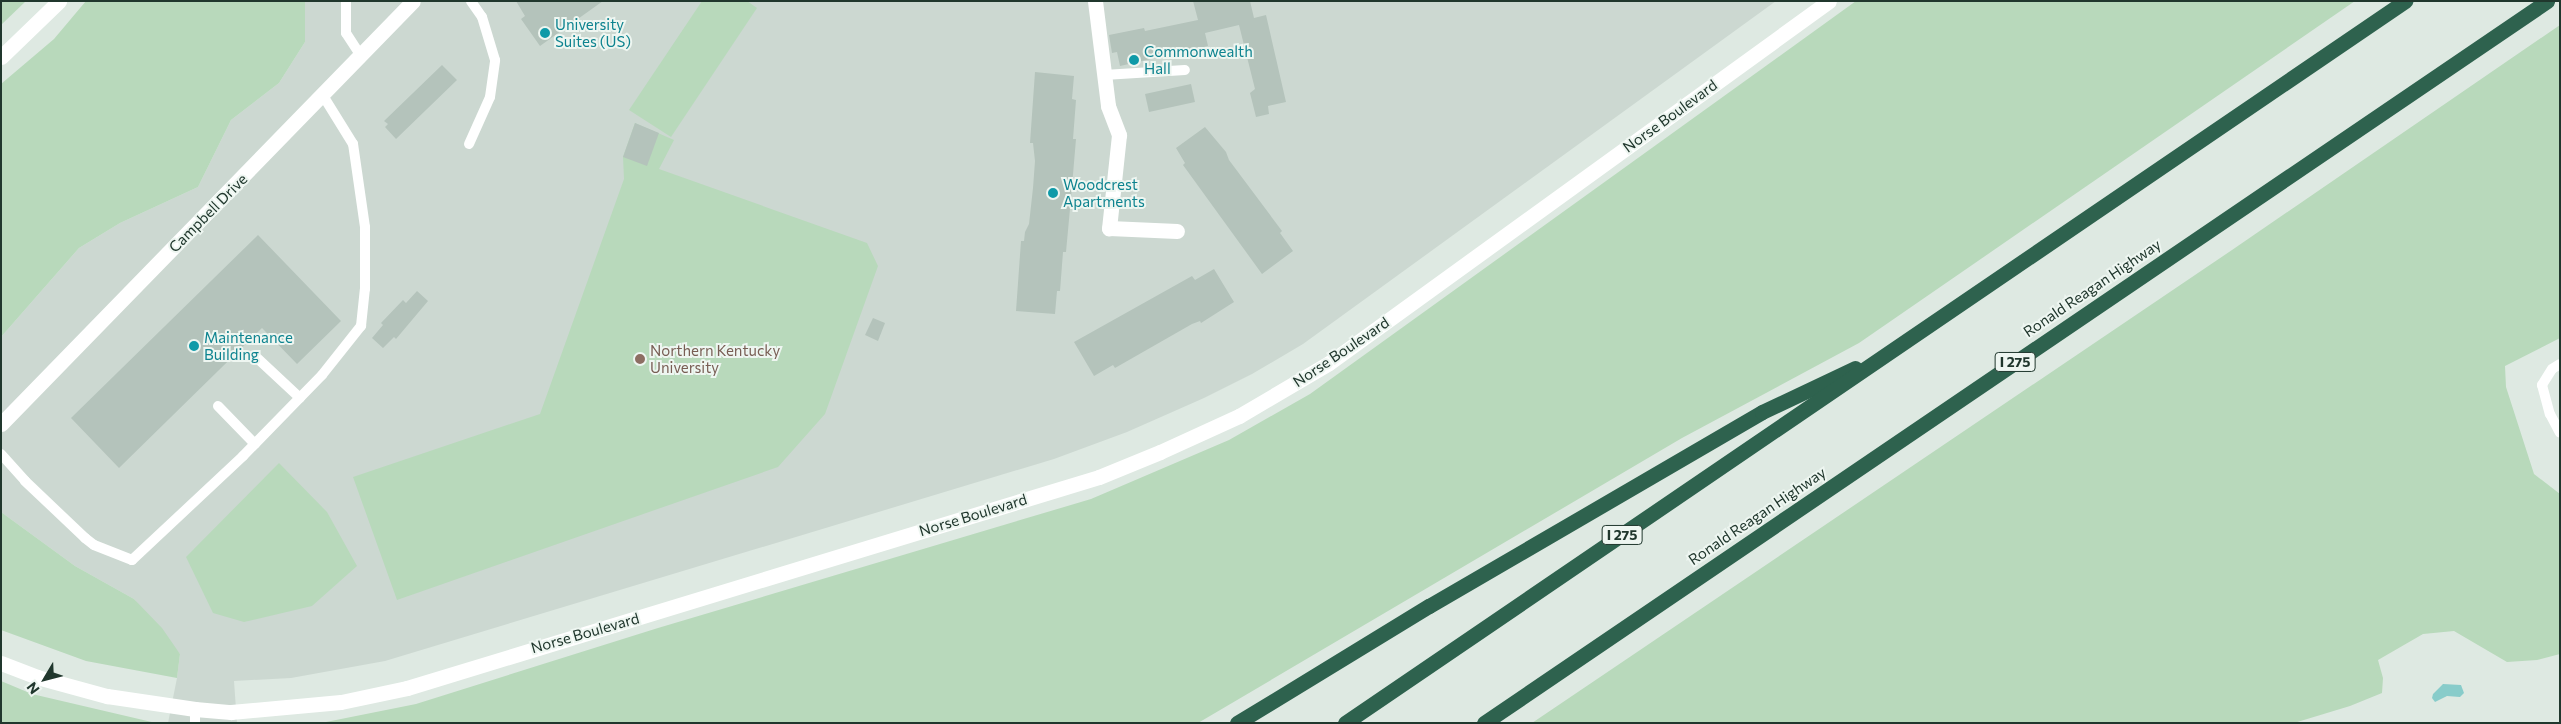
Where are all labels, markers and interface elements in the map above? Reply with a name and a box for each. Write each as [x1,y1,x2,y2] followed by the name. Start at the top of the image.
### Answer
[555,15,631,50] place label: University Suites (US)
[539,27,551,39] marker: University Suites (US)
[1144,42,1253,77] place label: Commonwealth Hall
[1128,54,1140,66] marker: Commonwealth Hall
[1619,76,1721,156] street label: Norse Boulevard
[165,170,251,256] street label: Campbell Drive
[1063,175,1145,210] place label: Woodcrest Apartments
[1047,187,1059,199] marker: Woodcrest Apartments
[2020,235,2164,341] street label: Ronald Reagan Highway
[1290,313,1392,391] street label: Norse Boulevard
[204,328,293,363] place label: Maintenance Building
[188,340,200,352] marker: Maintenance Building
[650,341,780,376] place label: Northern Kentucky University
[1994,351,2036,374] road number: I 275
[634,353,646,365] marker: Northern Kentucky University
[1685,463,1829,569] street label: Ronald Reagan Highway
[917,490,1029,540] street label: Norse Boulevard
[1601,524,1643,546] road number: I 275
[529,609,641,657] street label: Norse Boulevard
[20,654,70,704] north arrow
[23,679,43,698] text: N

